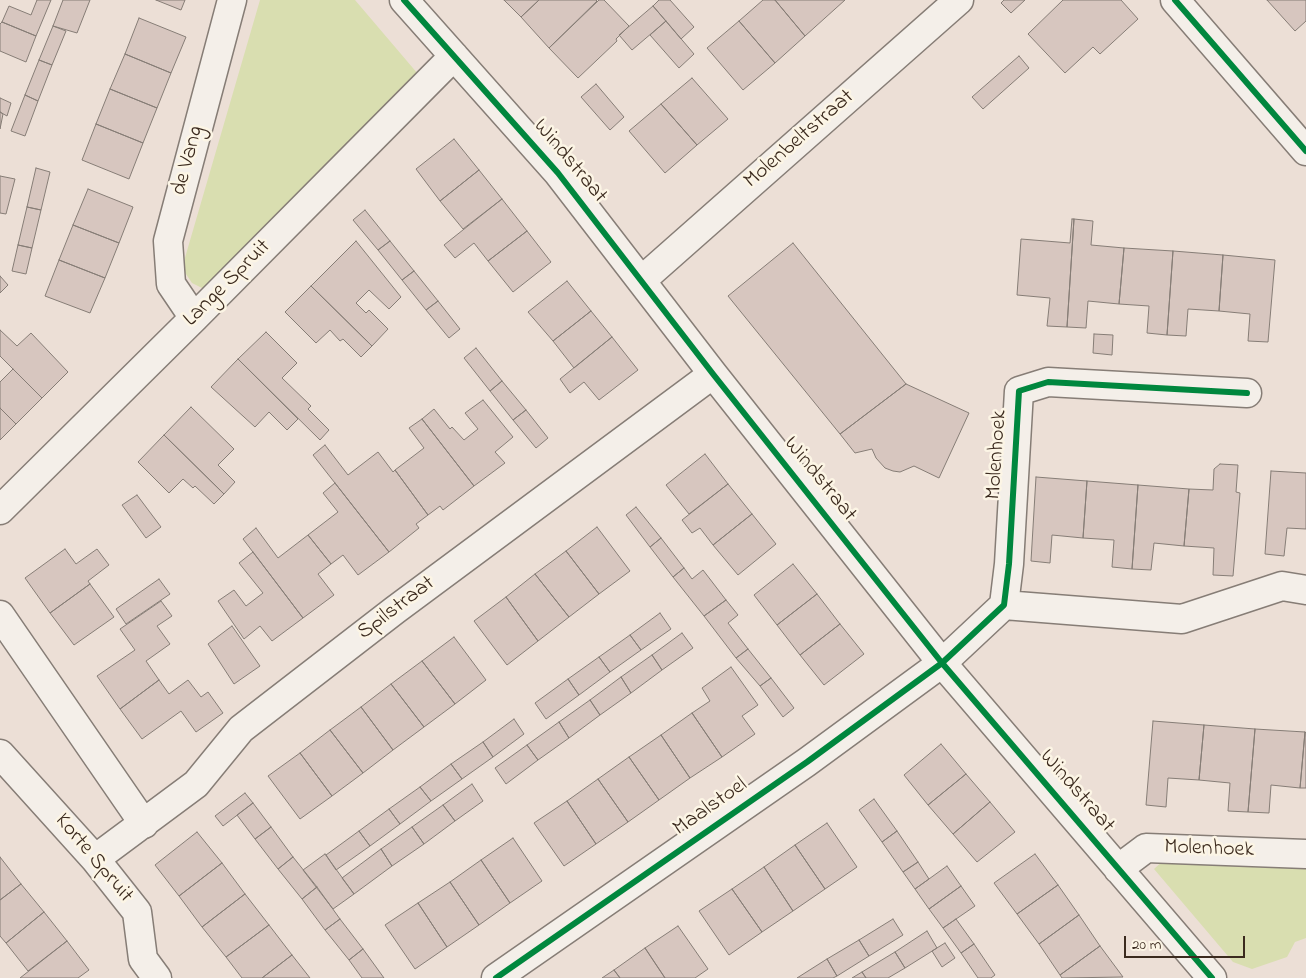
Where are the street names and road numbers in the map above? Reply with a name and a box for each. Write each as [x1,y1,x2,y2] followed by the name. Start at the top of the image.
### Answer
[739,85,861,195] street label: Molenbeltstraat
[526,114,612,210] street label: Windstraat
[167,123,211,199] street label: de Vang
[179,235,277,333] street label: Lange Spruit
[982,409,1014,501] street label: Molenhoek
[777,432,861,528] street label: Windstraat
[353,571,441,647] street label: Spilstraat
[1033,745,1119,839] street label: Windstraat
[669,773,753,843] street label: Maalstoel
[48,809,138,909] street label: Korte Spruit
[1164,835,1254,865] street label: Molenhoek

